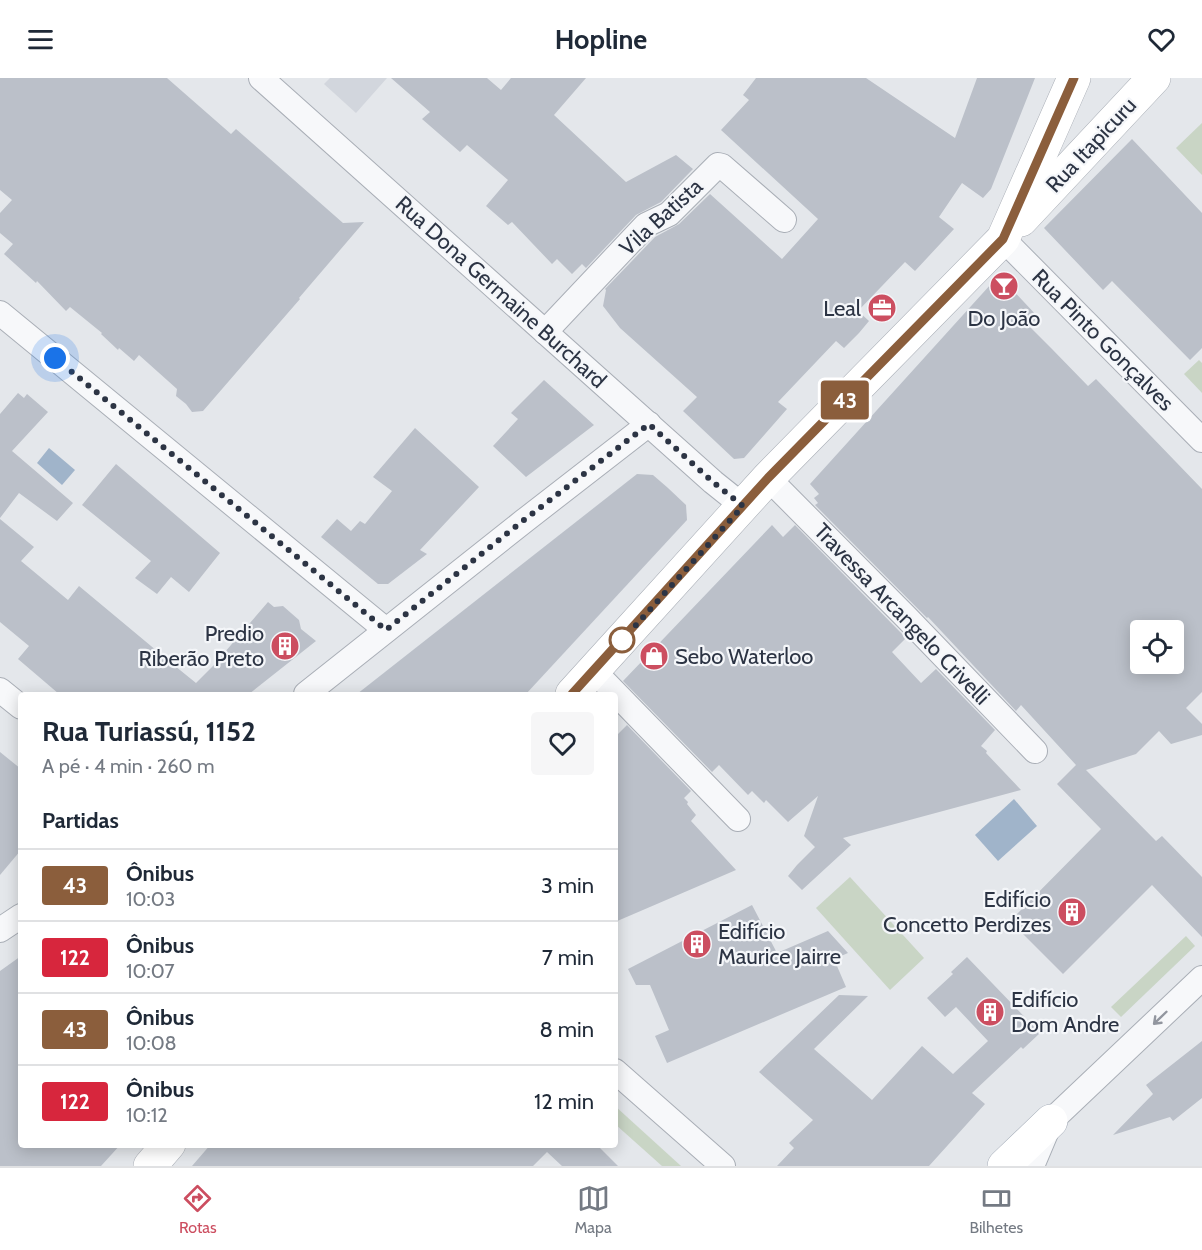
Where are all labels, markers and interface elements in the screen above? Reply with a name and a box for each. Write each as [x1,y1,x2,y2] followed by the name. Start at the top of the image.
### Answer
[24,23,57,56] icon: menu
[555,23,647,56] text: Hopline
[1145,23,1178,56] icon: heart
[1040,92,1142,198] street label: Rua Itapicuru
[614,172,708,261] street label: Vila Batista
[390,190,612,394] street label: Rua Dona Germaine Burchard
[1027,264,1179,416] street label: Rua Pinto Gonçalves
[988,270,1020,302] bar icon: Do João
[866,292,898,324] office icon: Leal
[823,295,862,322] place label: Leal
[968,305,1040,332] place label: Do João
[40,343,70,373] your location
[818,380,872,420] line badge: 43
[833,388,857,413] text: 43
[808,518,996,710] street label: Travessa Arcangelo Crivelli
[139,620,264,672] place label: Predio Riberão Preto
[1130,620,1184,674] map controls
[1130,620,1184,674] button: locate
[609,627,635,653] unlabelled marker
[269,630,301,662] building icon: Predio Riberão Preto
[638,640,670,672] shop icon: Sebo Waterloo
[675,643,813,670] place label: Sebo Waterloo
[531,712,594,775] button: heart
[42,714,256,748] text: Rua Turiassú, 1152
[42,754,215,778] text: A pé · 4 min · 260 m
[42,807,119,834] text: Partidas
[126,860,194,887] text: Ônibus
[541,872,594,899] text: 3 min
[63,873,87,898] text: 43
[883,886,1051,938] place label: Edifício Concetto Perdizes
[126,887,175,911] text: 10:03
[1056,896,1088,928] building icon: Edifício Concetto Perdizes
[718,918,841,970] place label: Edifício Maurice Jairre
[681,928,713,960] building icon: Edifício Maurice Jairre
[126,932,194,959] text: Ônibus
[542,944,594,971] text: 7 min
[60,945,90,970] text: 122
[126,959,174,983] text: 10:07
[1011,986,1119,1038] place label: Edifício Dom Andre
[974,996,1006,1028] building icon: Edifício Dom Andre
[126,1004,194,1031] text: Ônibus
[1152,1011,1167,1026] one-way arrow
[539,1016,594,1043] text: 8 min
[63,1017,87,1042] text: 43
[126,1031,177,1055] text: 10:08
[126,1076,194,1103] text: Ônibus
[534,1088,594,1115] text: 12 min
[60,1089,90,1114] text: 122
[126,1103,168,1127] text: 10:12
[179,1182,217,1237] tab: Rotas
[574,1182,612,1237] tab: Mapa
[969,1182,1023,1237] tab: Bilhetes

